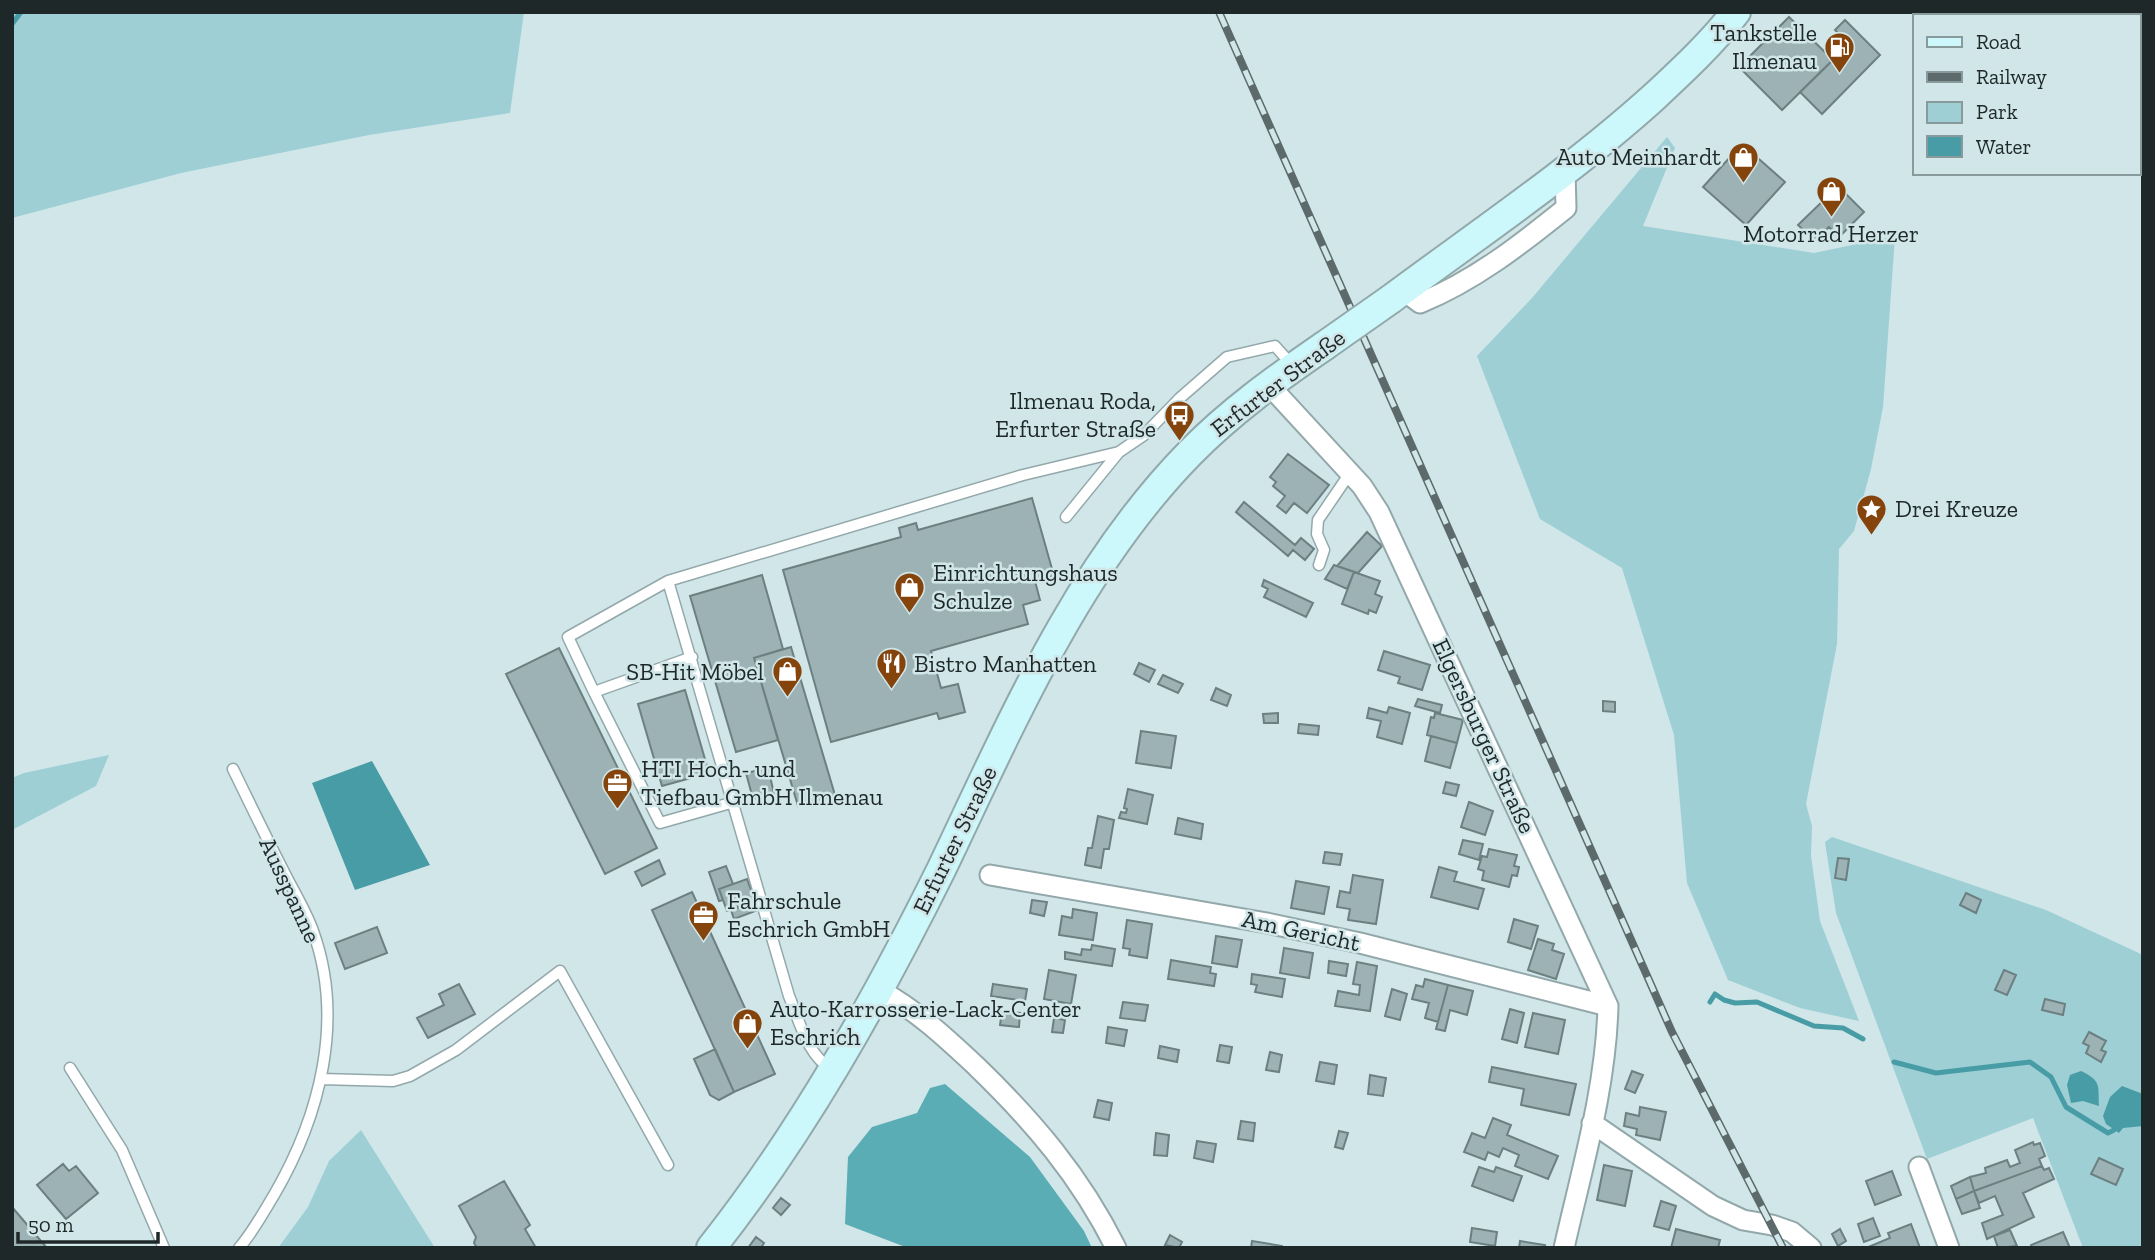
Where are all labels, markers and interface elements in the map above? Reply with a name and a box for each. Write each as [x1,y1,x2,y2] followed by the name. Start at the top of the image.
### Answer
[1913,14,2141,175] legend
[1710,18,1818,75] place label: Tankstelle Ilmenau
[1976,29,2022,54] text: Road
[1823,30,1857,74] fuel station icon: Tankstelle Ilmenau
[1976,64,2047,89] text: Railway
[1976,99,2018,124] text: Park
[1976,134,2031,159] text: Water
[1727,140,1761,184] shop icon: Auto Meinhardt
[1556,142,1721,171] place label: Auto Meinhardt
[1814,175,1848,219] shop icon: Motorrad Herzer
[1743,219,1919,248] place label: Motorrad Herzer
[1205,323,1351,443] street label: Erfurter Straße
[995,386,1156,443] place label: Ilmenau Roda, Erfurter Straße
[1162,398,1196,442] bus stop icon: Ilmenau Roda, Erfurter Straße
[1855,492,1889,536] place icon: Drei Kreuze
[1895,494,2018,523] place label: Drei Kreuze
[933,558,1118,615] place label: Einrichtungshaus Schulze
[893,570,927,614] shop icon: Einrichtungshaus Schulze
[1427,634,1542,838] street label: Elgersburger Straße
[874,647,908,691] restaurant icon: Bistro Manhatten
[914,649,1097,678] place label: Bistro Manhatten
[770,655,804,699] shop icon: SB-Hit Möbel
[626,657,764,686] place label: SB-Hit Möbel
[641,754,884,811] place label: HTI Hoch- und Tiefbau GmbH Ilmenau
[906,761,1003,918] street label: Erfurter Straße
[601,766,635,810] office icon: HTI Hoch- und Tiefbau GmbH Ilmenau
[253,832,328,947] street label: Ausspanne
[727,886,890,943] place label: Fahrschule Eschrich GmbH
[687,898,721,942] office icon: Fahrschule Eschrich GmbH
[1239,904,1363,957] street label: Am Gericht
[770,994,1082,1051] place label: Auto-Karrosserie-Lack-Center Eschrich
[730,1006,764,1050] shop icon: Auto-Karrosserie-Lack-Center Eschrich
[18,1200,158,1244] scale bar
[28,1212,74,1237] text: 50 m

